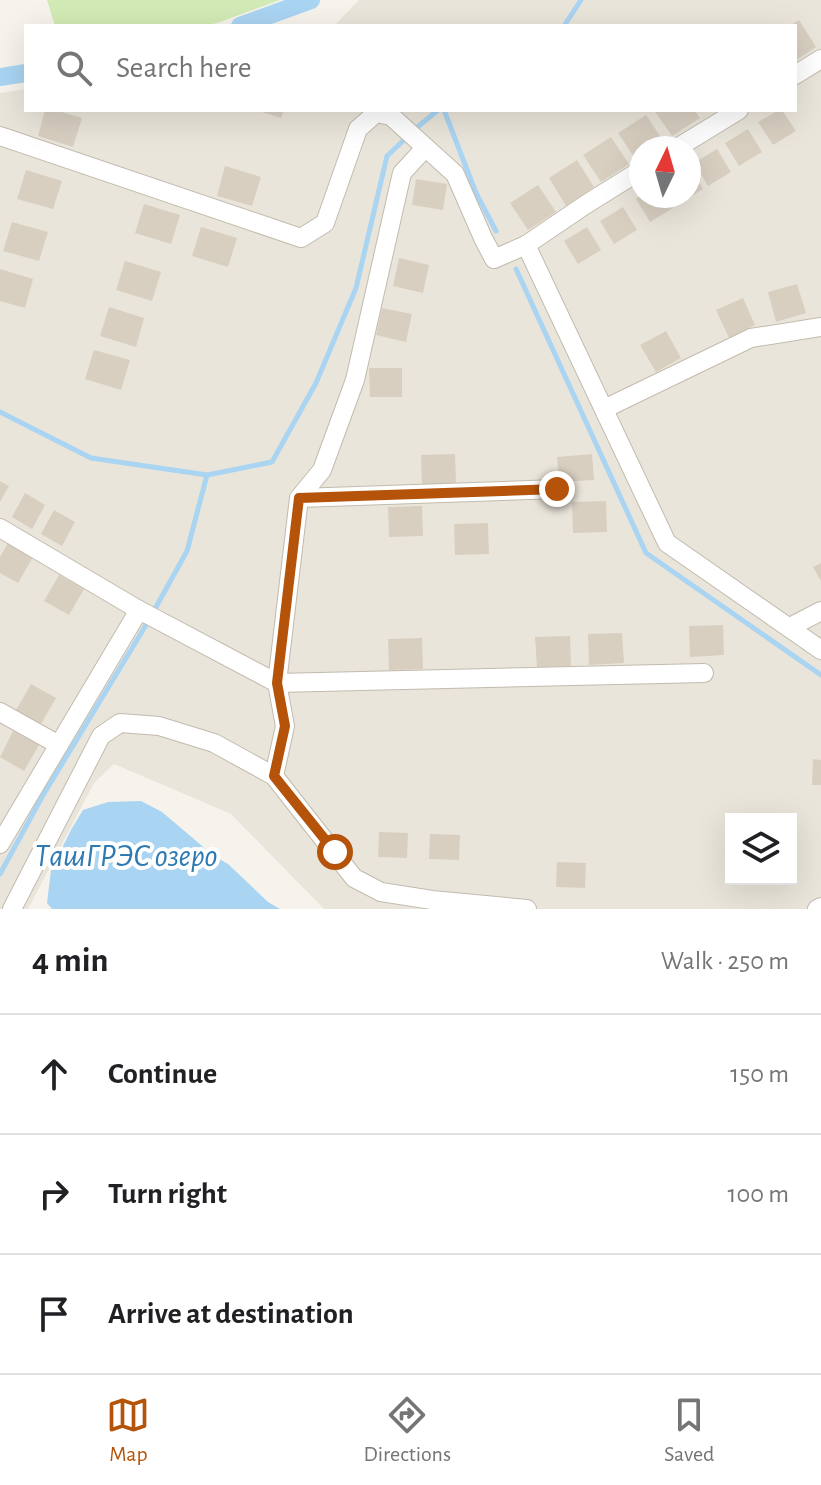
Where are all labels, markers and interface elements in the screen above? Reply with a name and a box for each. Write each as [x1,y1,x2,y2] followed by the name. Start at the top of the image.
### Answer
[24,24,797,112] search box
[52,46,96,90] icon: search
[116,53,252,83] text: Search here
[629,136,701,208] north arrow
[539,471,575,507] route end
[725,813,797,885] map controls
[725,813,797,885] button: layers
[317,834,353,870] route start
[35,840,217,873] water label: ТашГРЭС озеро
[32,944,109,978] text: 4 min
[661,948,789,974] text: Walk · 250 m
[32,1052,76,1096] icon: ahead
[108,1059,217,1089] text: Continue
[730,1061,789,1087] text: 150 m
[32,1172,76,1216] icon: right
[108,1179,227,1209] text: Turn right
[728,1181,789,1207] text: 100 m
[32,1292,76,1336] icon: arrive
[108,1299,354,1329] text: Arrive at destination
[106,1393,150,1467] tab: Map
[363,1393,451,1467] tab: Directions
[664,1393,714,1467] tab: Saved

